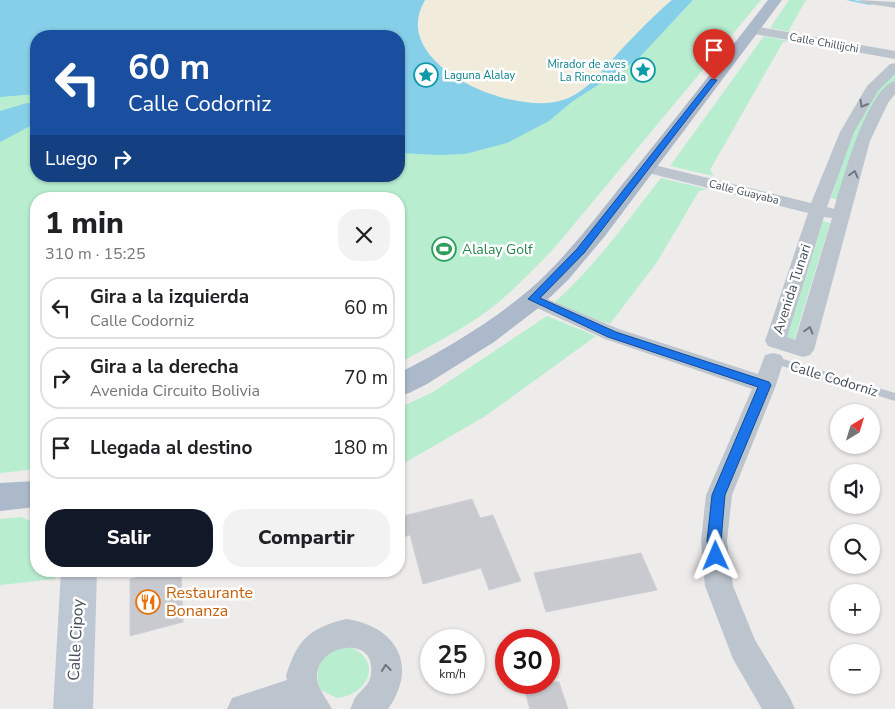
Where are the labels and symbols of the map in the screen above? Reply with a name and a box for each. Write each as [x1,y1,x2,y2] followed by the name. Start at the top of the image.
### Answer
[693,29,735,80] pin
[788,30,860,56] street label: Calle Chillijchi
[547,57,626,85] place label: Mirador de aves La Rinconada
[630,57,656,83] place icon: Mirador de aves La Rinconada
[413,62,439,88] place icon: Laguna Alalay
[444,68,515,83] place label: Laguna Alalay
[860,98,870,107] one-way arrow
[848,170,858,178] one-way arrow
[707,176,781,208] street label: Calle Guayaba
[431,236,457,262] sports icon: Alalay Golf
[462,240,533,259] place label: Alalay Golf
[768,242,816,336] street label: Avenida Tunari
[804,327,814,335] one-way arrow
[788,357,881,402] street label: Calle Codorniz
[830,404,880,454] north arrow
[689,529,741,581] position arrow
[166,582,253,622] place label: Restaurante Bonanza
[135,589,161,615] restaurant icon: Restaurante Bonanza
[63,598,89,681] street label: Calle Cipoy
[495,629,560,694] speed limit sign: 30
[381,663,392,671] one-way arrow

